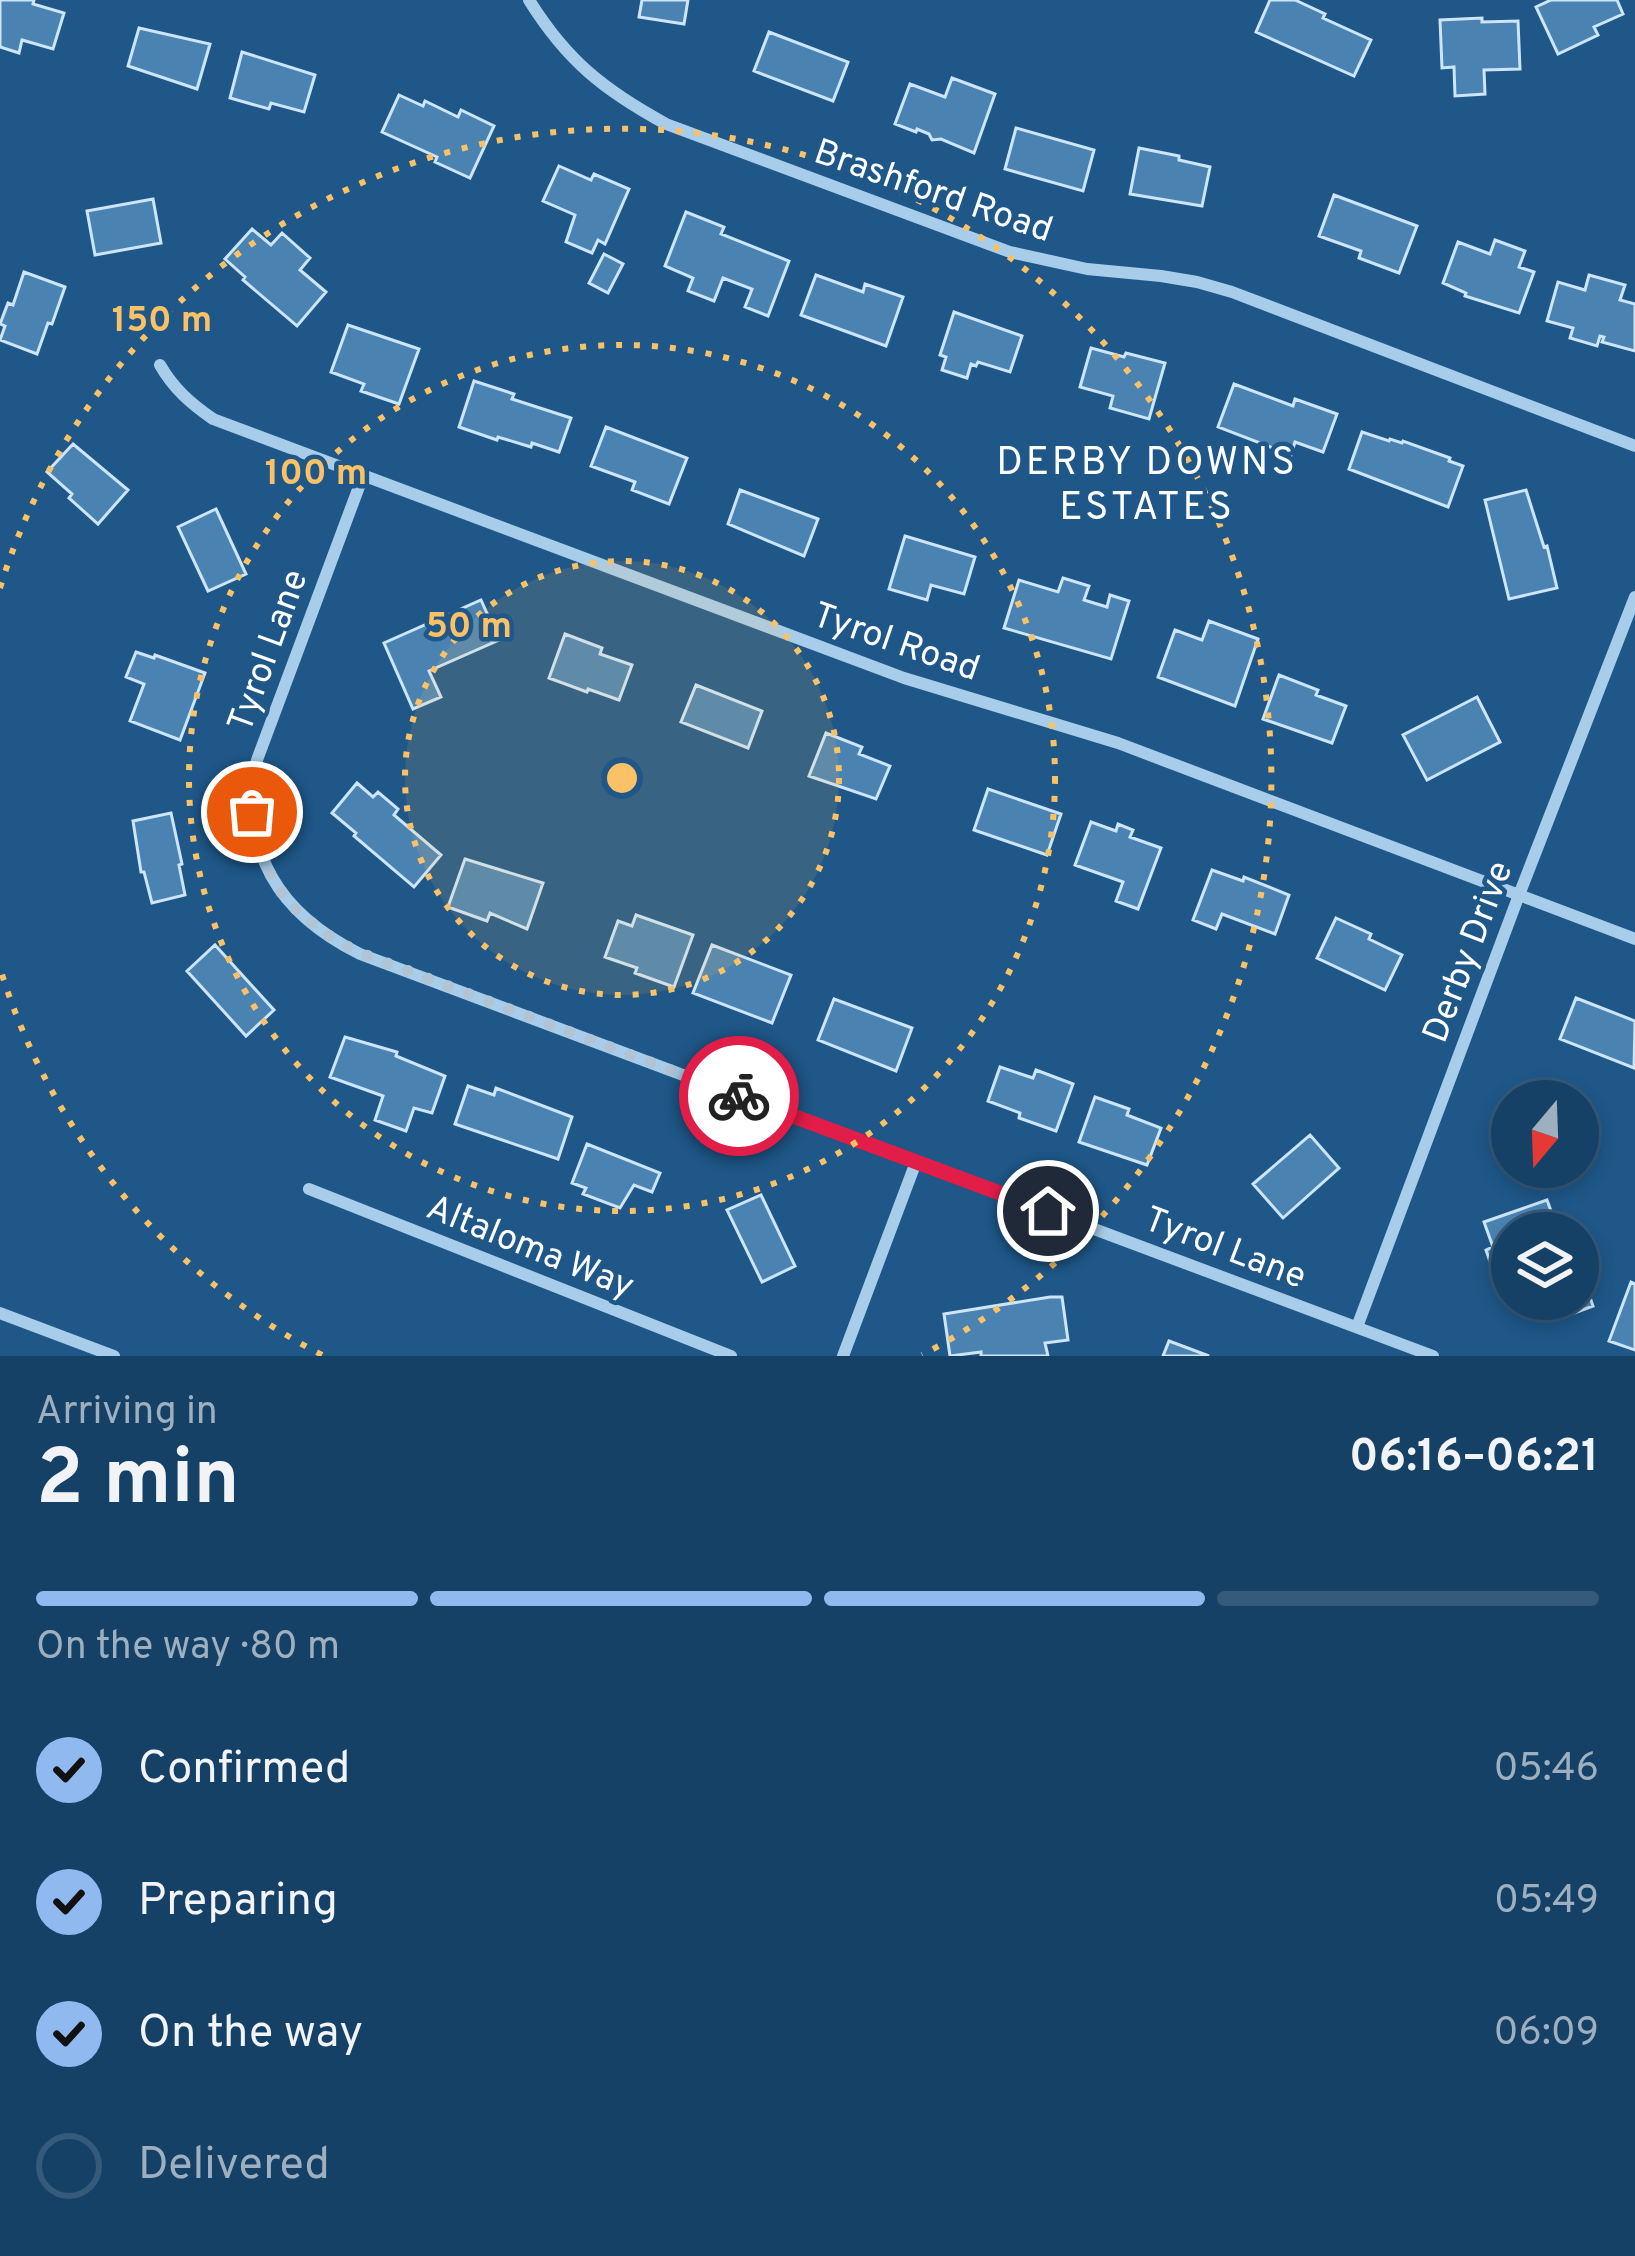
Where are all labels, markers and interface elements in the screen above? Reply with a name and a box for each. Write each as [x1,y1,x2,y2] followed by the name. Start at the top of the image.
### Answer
[807,130,1058,255] street label: Brashford Road
[112,299,212,345] text: 150 m
[996,440,1298,534] district label: DERBY DOWNS ESTATES
[265,452,367,498] text: 100 m
[219,564,320,739] street label: Tyrol Lane
[806,594,985,694] street label: Tyrol Road
[426,605,512,651] text: 50 m
[601,757,643,799] centre of rings
[201,761,303,863] pin
[219,779,285,845] icon: bag
[1414,855,1525,1050] street label: Derby Drive
[679,1036,799,1156] courier
[706,1063,772,1129] icon: bike
[1491,1080,1599,1188] north arrow
[1491,1080,1599,1320] map controls
[997,1160,1099,1262] pin
[1015,1178,1081,1244] icon: home
[419,1186,640,1311] street label: Altaloma Way
[1137,1198,1312,1302] street label: Tyrol Lane
[1491,1212,1599,1320] button: layers
[36,1389,218,1438] text: Arriving in
[1349,1430,1599,1487] text: 06:16–06:21
[36,1433,240,1532] text: 2 min
[36,1624,340,1673] text: On the way · 80 m
[36,1737,102,1803] icon: check
[138,1742,350,1799] text: Confirmed
[1493,1746,1599,1795] text: 05:46
[36,1869,102,1935] icon: check
[138,1874,338,1931] text: Preparing
[1494,1878,1599,1927] text: 05:49
[36,2001,102,2067] icon: check
[138,2006,363,2063] text: On the way
[1494,2010,1599,2059] text: 06:09
[138,2138,330,2195] text: Delivered

